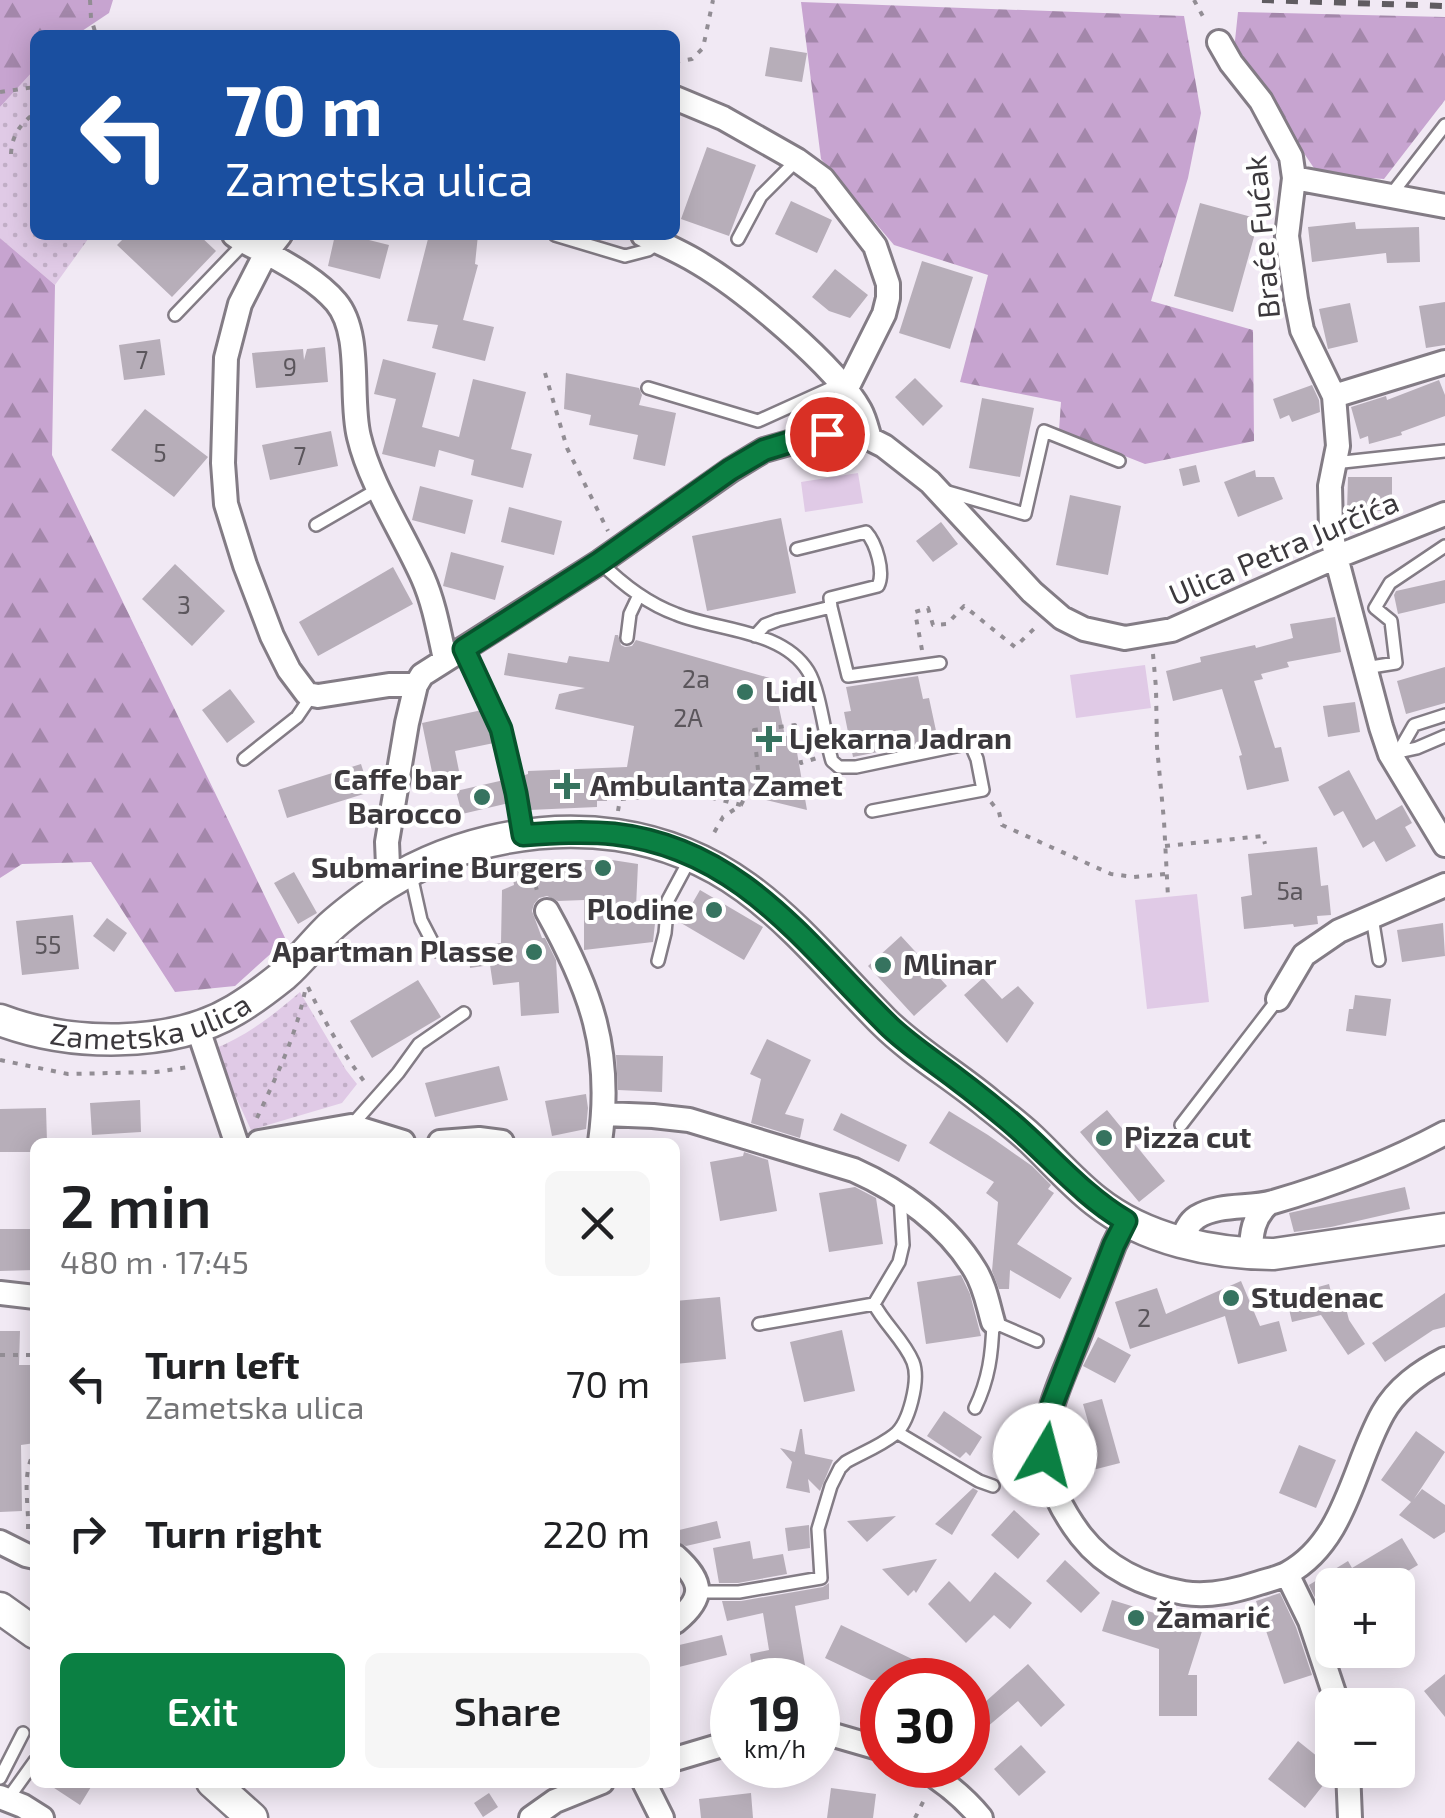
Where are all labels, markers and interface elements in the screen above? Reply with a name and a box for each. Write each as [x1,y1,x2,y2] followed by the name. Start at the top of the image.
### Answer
[225,66,383,150] text: 70 m
[60,70,190,200] icon: left
[225,151,533,205] text: Zametska ulica
[1236,154,1286,320] street label: Braće Fućak
[136,344,149,374] house number: 7
[283,351,297,381] house number: 9
[785,392,870,477] pin
[800,407,855,462] icon: arrive
[153,437,167,467] house number: 5
[294,440,307,470] house number: 7
[1163,483,1403,612] street label: Ulica Petra Jurčića
[177,589,191,619] house number: 3
[682,663,710,693] house number: 2a
[765,672,817,708] place label: Lidl
[734,681,756,703] marker: Lidl
[673,702,703,732] house number: 2A
[789,719,1012,755] place label: Ljekarna Jadran
[758,728,780,750] marker: Ljekarna Jadran
[334,760,462,830] place label: Caffe bar Barocco
[590,766,843,802] place label: Ambulanta Zamet
[554,773,580,799] marker: Ambulanta Zamet
[471,786,493,808] marker: Caffe bar Barocco
[311,848,583,884] place label: Submarine Burgers
[592,857,614,879] marker: Submarine Burgers
[1276,875,1304,905] house number: 5a
[587,890,694,926] place label: Plodine
[703,899,725,921] marker: Plodine
[35,929,61,959] house number: 55
[272,932,514,968] place label: Apartman Plasse
[523,941,545,963] marker: Apartman Plasse
[903,945,997,981] place label: Mlinar
[872,954,894,976] marker: Mlinar
[48,985,257,1056] street label: Zametska ulica
[1124,1118,1251,1154] place label: Pizza cut
[1093,1127,1115,1149] marker: Pizza cut
[60,1168,212,1240] text: 2 min
[545,1171,650,1276] button: close
[60,1242,249,1280] text: 480 m · 17:45
[1251,1278,1384,1314] place label: Studenac
[1220,1287,1242,1309] marker: Studenac
[1137,1302,1151,1332] house number: 2
[145,1341,300,1387] text: Turn left
[60,1356,115,1411] icon: left
[566,1360,650,1406] text: 70 m
[145,1387,364,1425] text: Zametska ulica
[993,1403,1097,1507] position arrow
[60,1506,115,1561] icon: right
[145,1510,322,1556] text: Turn right
[543,1510,650,1556] text: 220 m
[1315,1568,1415,1788] map controls
[1315,1568,1415,1668] button: +
[1156,1598,1271,1634] place label: Žamarić
[1125,1607,1147,1629] marker: Žamarić
[60,1653,345,1768] button: Exit
[365,1653,650,1768] button: Share
[860,1658,990,1788] speed limit sign: 30
[749,1681,801,1741] text: 19
[1315,1688,1415,1788] button: −
[744,1733,806,1763] text: km/h

